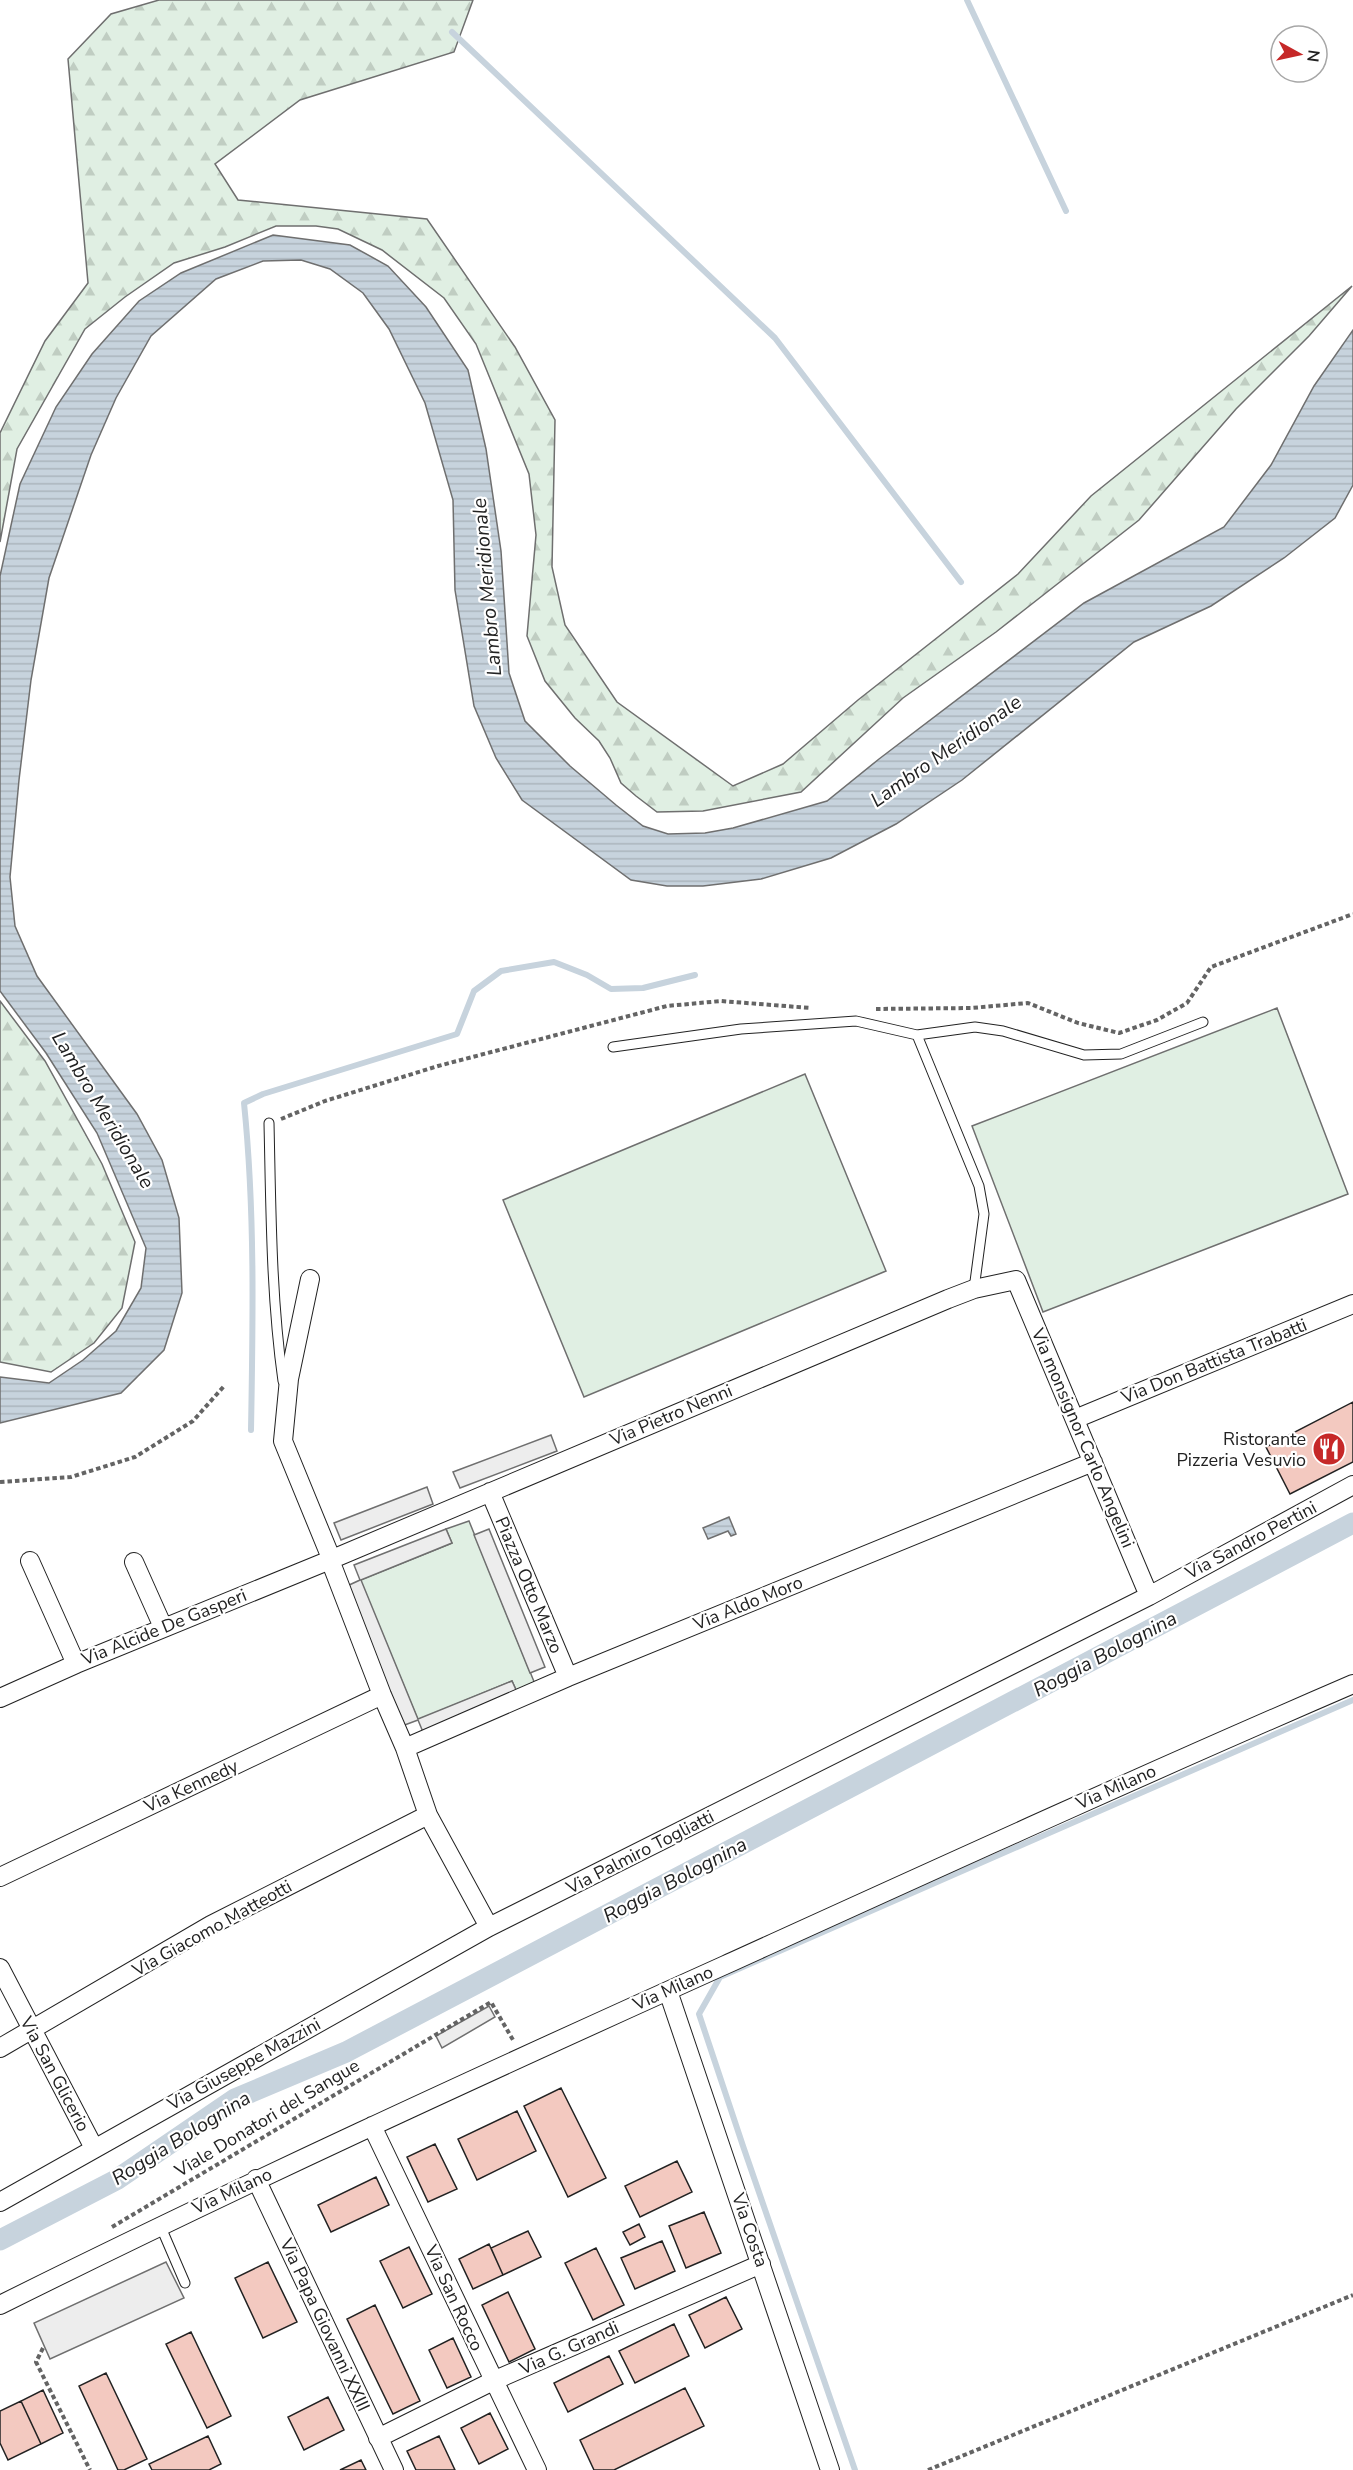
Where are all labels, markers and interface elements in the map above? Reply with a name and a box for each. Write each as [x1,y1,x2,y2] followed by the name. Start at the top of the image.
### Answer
[1269,24,1329,84] north arrow
[1301,48,1325,63] text: N
[466,496,508,677] water label: Lambro Meridionale
[865,688,1027,813] water label: Lambro Meridionale
[45,1026,161,1194] water label: Lambro Meridionale
[1117,1313,1310,1410] street label: Via Don Battista Trabatti
[1025,1324,1140,1551] street label: Via monsignor Carlo Angelini
[605,1378,736,1452] street label: Via Pietro Nenni
[1176,1427,1306,1472] place label: Ristorante Pizzeria Vesuvio
[1311,1431,1347,1467] restaurant icon: Ristorante Pizzeria Vesuvio
[1180,1495,1321,1585] street label: Via Sandro Pertini
[489,1513,569,1657] street label: Piazza Otto Marzo
[689,1570,806,1636] street label: Via Aldo Moro
[77,1583,250,1671] street label: Via Alcide De Gasperi
[1028,1605,1182,1703] water label: Roggia Bolognina
[139,1753,243,1819] street label: Via Kennedy
[1071,1759,1160,1816] street label: Via Milano
[561,1804,718,1900] street label: Via Palmiro Togliatti
[598,1831,752,1929] water label: Roggia Bolognina
[127,1874,296,1982] street label: Via Giacomo Matteotti
[628,1960,717,2017] street label: Via Milano
[14,2011,95,2136] street label: Via San Glicerio
[162,2012,325,2117] street label: Via Giuseppe Mazzini
[169,2053,364,2183] street label: Viale Donatori del Sangue
[106,2084,256,2192] water label: Roggia Bolognina
[187,2162,276,2220] street label: Via Milano
[726,2189,774,2270] street label: Via Costa
[274,2234,376,2415] street label: Via Papa Giovanni XXIII
[419,2240,489,2355] street label: Via San Rocco
[515,2315,622,2381] street label: Via G. Grandi

